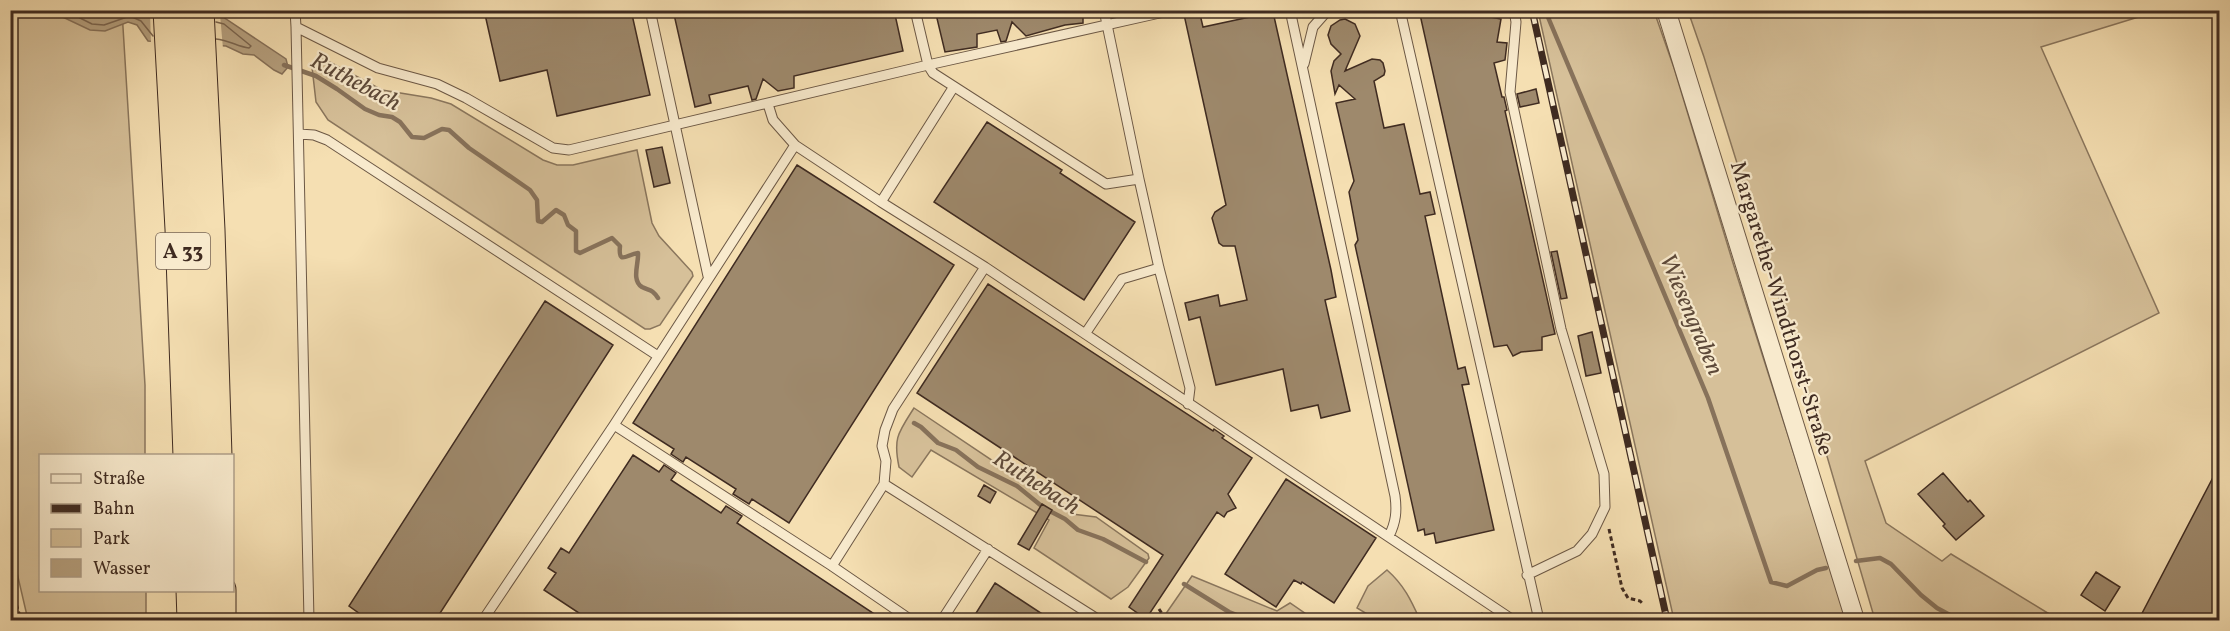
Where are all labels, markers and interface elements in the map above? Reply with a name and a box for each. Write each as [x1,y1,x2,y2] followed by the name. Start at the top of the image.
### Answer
[304,45,406,121] water label: Ruthebach
[1721,158,1840,460] street label: Margarethe-Windthorst-Straße
[156,233,210,269] road number: A 33
[1649,249,1731,381] water label: Wiesengraben
[986,443,1086,525] water label: Ruthebach
[39,454,234,592] legend
[93,467,145,492] text: Straße
[93,497,135,522] text: Bahn
[93,527,130,552] text: Park
[93,557,151,582] text: Wasser

